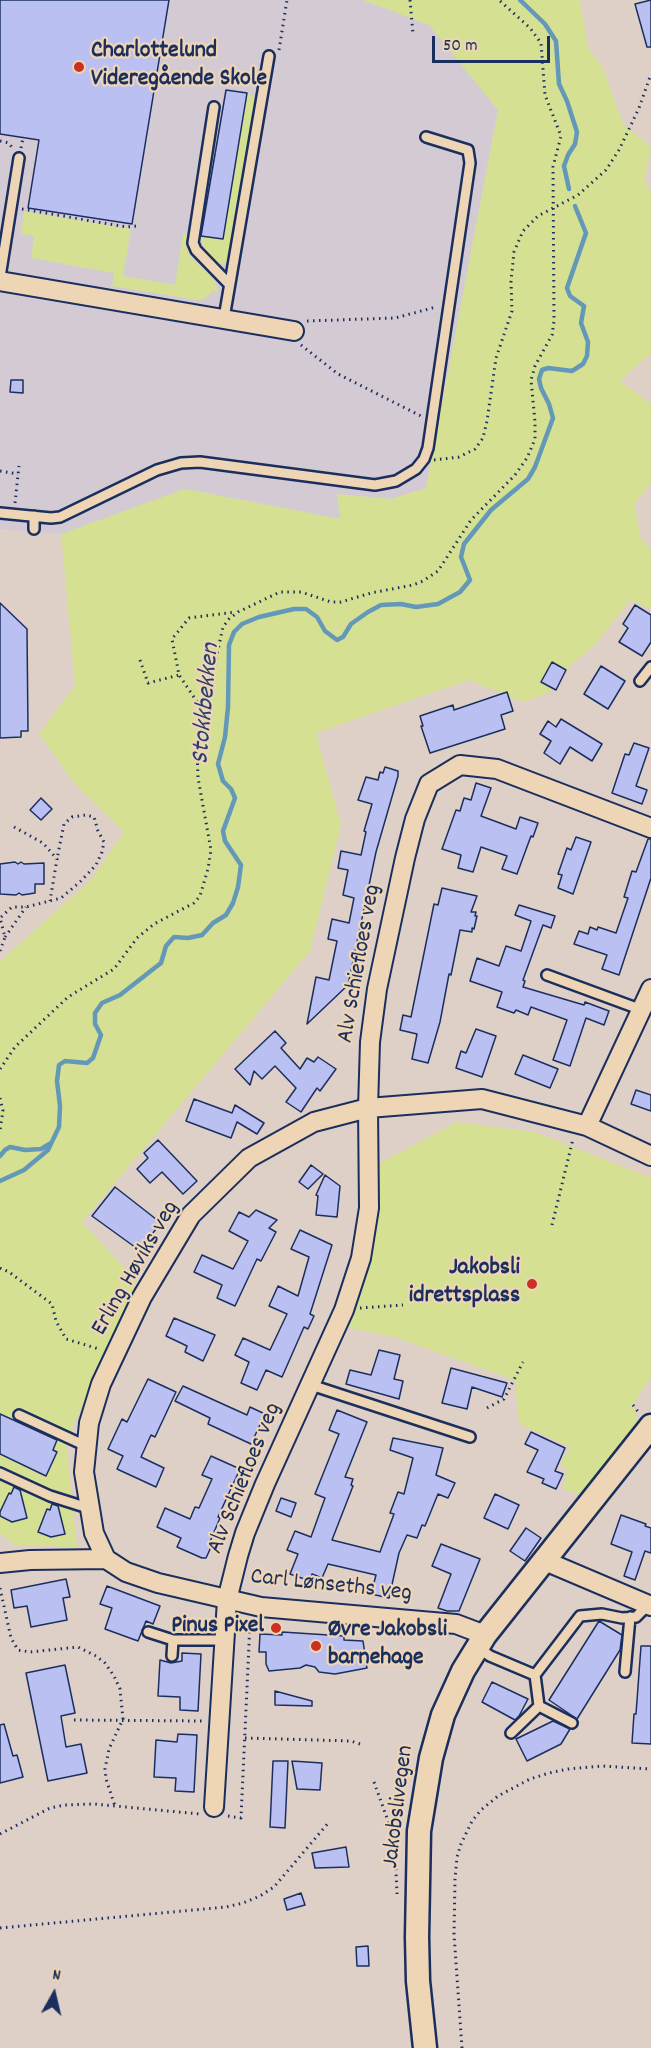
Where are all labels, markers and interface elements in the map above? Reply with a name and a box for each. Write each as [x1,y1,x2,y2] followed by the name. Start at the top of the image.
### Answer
[435,24,554,62] scale bar
[443,34,478,59] text: 50 m
[91,39,267,95] place label: Charlottelund Videregående Skole
[72,60,86,74] marker: Charlottelund Videregående Skole
[187,642,229,766] water label: Stokkbekken
[333,883,389,1045] street label: Alv Schiefloes veg
[87,1196,187,1342] street label: Erling Høviks veg
[409,1256,520,1312] place label: Jakobsli idrettsplass
[525,1277,539,1291] marker: Jakobsli idrettsplass
[203,1399,289,1559] street label: Alv Schiefloes veg
[249,1564,413,1610] street label: Carl Lønseths veg
[171,1614,264,1642] place label: Pinus Pixel
[328,1618,447,1674] place label: Øvre Jakobsli barnehage
[269,1621,283,1635] marker: Pinus Pixel
[309,1639,323,1653] marker: Øvre Jakobsli barnehage
[378,1744,422,1870] street label: Jakobslivegen
[24,1964,84,2024] north arrow
[51,1964,62,1988] text: N

